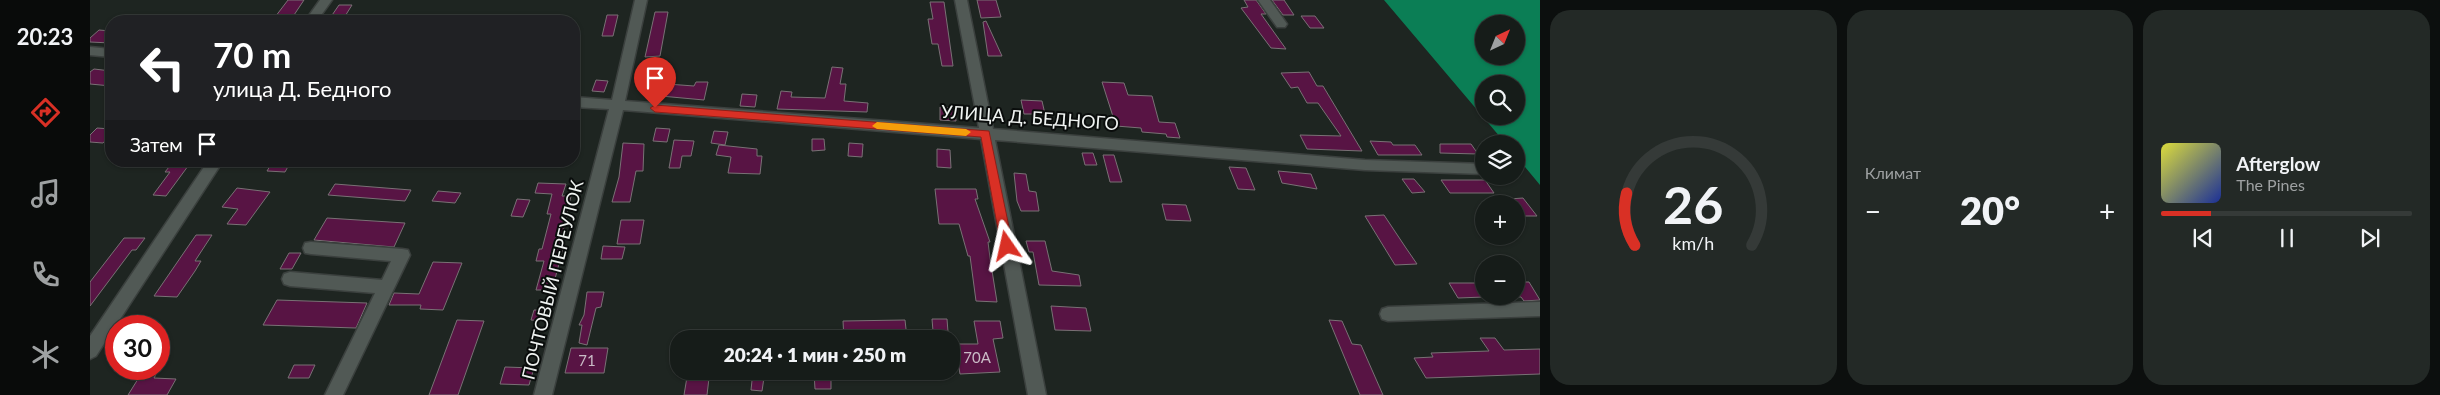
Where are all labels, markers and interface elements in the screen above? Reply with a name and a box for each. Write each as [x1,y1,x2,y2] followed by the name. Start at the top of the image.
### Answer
[1475,15,1525,65] north arrow
[1475,15,1525,305] map controls
[17,23,73,50] text: 20:23
[213,33,291,75] text: 70 m
[130,35,195,100] icon: left
[634,57,676,108] pin
[641,64,669,92] icon: arrive
[213,75,391,102] text: улица Д. Бедного
[1475,75,1525,125] button: search
[28,95,63,130] icon: directions
[940,100,1120,134] street label: УЛИЦА Д. БЕДНОГО
[193,130,221,158] icon: arrive
[130,133,183,156] text: Затем
[1475,135,1525,185] button: layers
[2236,152,2320,175] text: Afterglow
[1865,163,1921,182] text: Климат
[1663,173,1723,235] text: 26
[2236,175,2305,194] text: The Pines
[28,176,63,211] icon: music
[517,178,587,382] street label: ПОЧТОВЫЙ ПЕРЕУЛОК
[1960,187,2020,233] text: 20°
[1865,194,1881,228] text: −
[2099,194,2115,228] text: +
[1475,195,1525,245] button: +
[980,219,1032,271] position arrow
[2189,224,2217,252] icon: previous
[2273,224,2301,252] icon: pause
[2356,224,2384,252] icon: next
[1672,232,1714,254] text: km/h
[1475,255,1525,305] button: −
[28,257,63,292] icon: phone
[105,315,170,380] speed limit sign: 30
[28,337,63,372] icon: climate
[724,343,906,366] text: 20:24 · 1 мин · 250 m
[963,348,992,366] house number: 70А
[578,351,596,369] house number: 71

